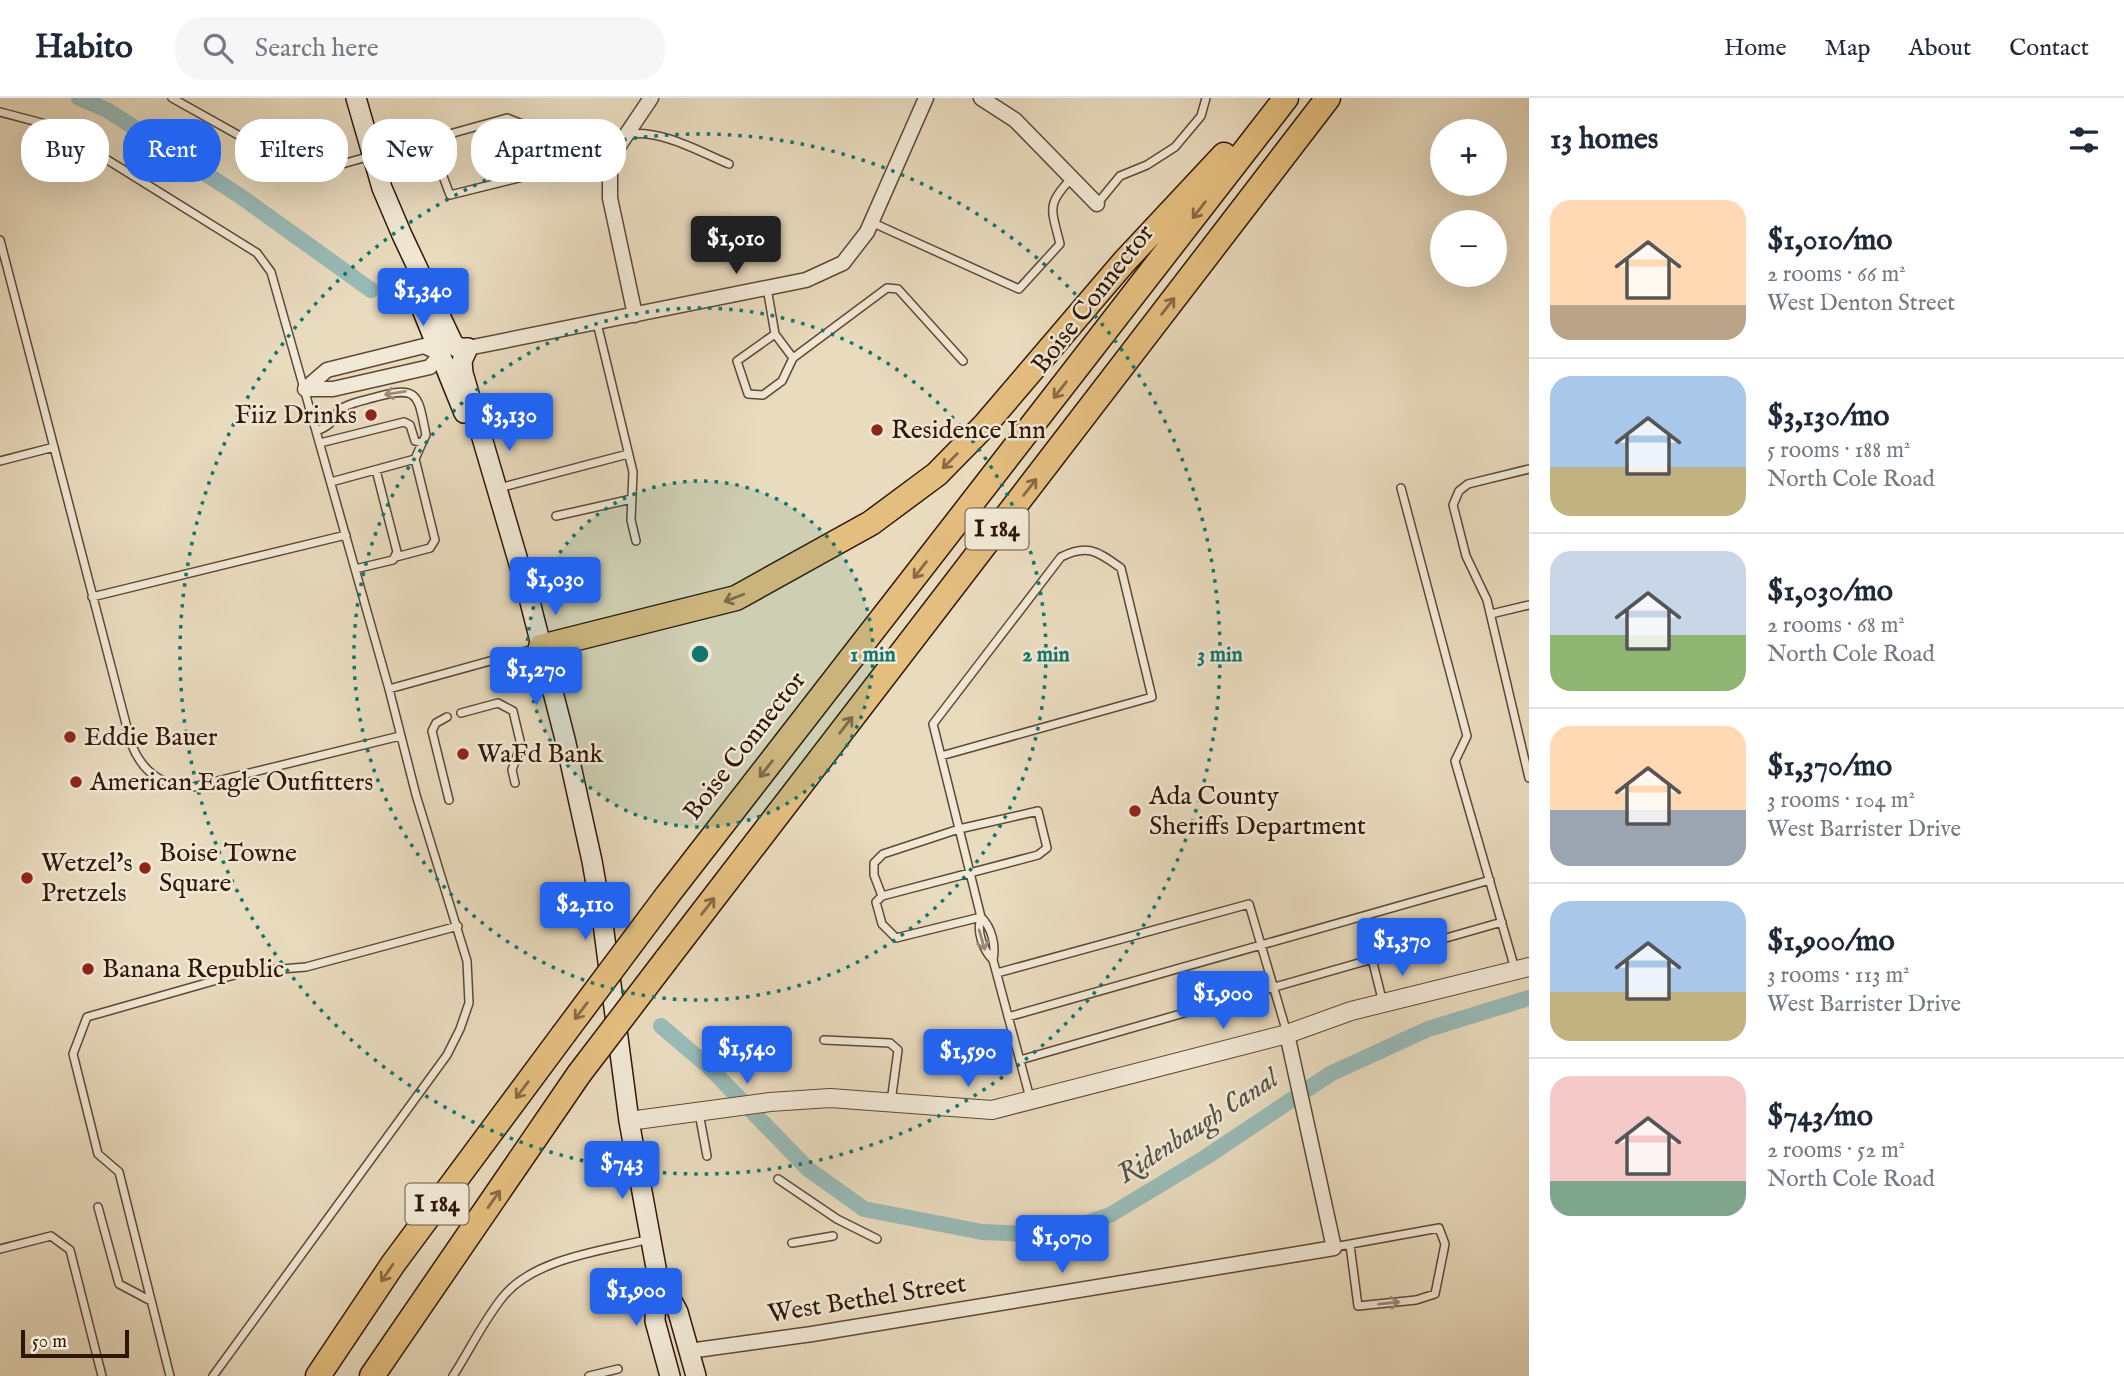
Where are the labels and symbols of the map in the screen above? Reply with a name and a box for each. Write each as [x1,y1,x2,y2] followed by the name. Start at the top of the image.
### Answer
[1192,201,1207,219] one-way arrow
[679,216,793,276] pin: $1,010
[1024,217,1162,380] street label: Boise Connector
[366,268,480,328] pin: $1,340
[1161,298,1176,316] one-way arrow
[1053,381,1068,399] one-way arrow
[384,387,407,400] one-way arrow
[452,394,566,453] pin: $3,130
[235,399,357,432] place label: Fiiz Drinks
[363,407,379,423] marker: Fiiz Drinks
[891,414,1046,447] place label: Residence Inn
[869,422,885,438] marker: Residence Inn
[941,452,958,469] one-way arrow
[1022,478,1037,496] one-way arrow
[965,508,1028,550] road number: I 184
[498,558,612,617] pin: $1,030
[913,560,928,579] one-way arrow
[723,592,745,605] one-way arrow
[688,642,712,666] centre of rings
[850,642,896,669] text: 1 min
[1022,642,1070,669] text: 2 min
[1197,642,1243,669] text: 3 min
[479,648,593,707] pin: $1,270
[676,664,814,827] street label: Boise Connector
[839,717,854,735] one-way arrow
[84,721,218,754] place label: Eddie Bauer
[62,729,78,745] marker: Eddie Bauer
[477,738,605,771] place label: WaFd Bank
[455,746,471,762] marker: WaFd Bank
[758,759,773,777] one-way arrow
[89,766,373,799] place label: American Eagle Outfitters
[68,774,84,790] marker: American Eagle Outfitters
[1148,780,1366,843] place label: Ada County Sheriffs Department
[1127,803,1143,819] marker: Ada County Sheriffs Department
[159,837,297,900] place label: Boise Towne Square
[41,847,133,910] place label: Wetzel's Pretzels
[137,860,153,876] marker: Boise Towne Square
[19,870,35,886] marker: Wetzel's Pretzels
[528,882,642,942] pin: $2,110
[700,897,715,916] one-way arrow
[1345,918,1459,978] pin: $1,370
[976,928,989,951] one-way arrow
[102,953,284,986] place label: Banana Republic
[80,961,96,977] marker: Banana Republic
[1166,972,1280,1031] pin: $1,900
[574,1001,589,1020] one-way arrow
[690,1026,804,1086] pin: $1,540
[911,1030,1025,1089] pin: $1,590
[1111,1061,1287,1192] water label: Ridenbaugh Canal
[514,1080,529,1099] one-way arrow
[581,1142,663,1201] pin: $743
[406,1184,468,1224] road number: I 184
[487,1190,501,1209] one-way arrow
[1005,1216,1119,1275] pin: $1,070
[379,1263,394,1282] one-way arrow
[765,1267,969,1331] street label: West Bethel Street
[579,1268,693,1328] pin: $1,900
[1377,1296,1400,1309] one-way arrow
[21,1327,130,1359] scale bar

